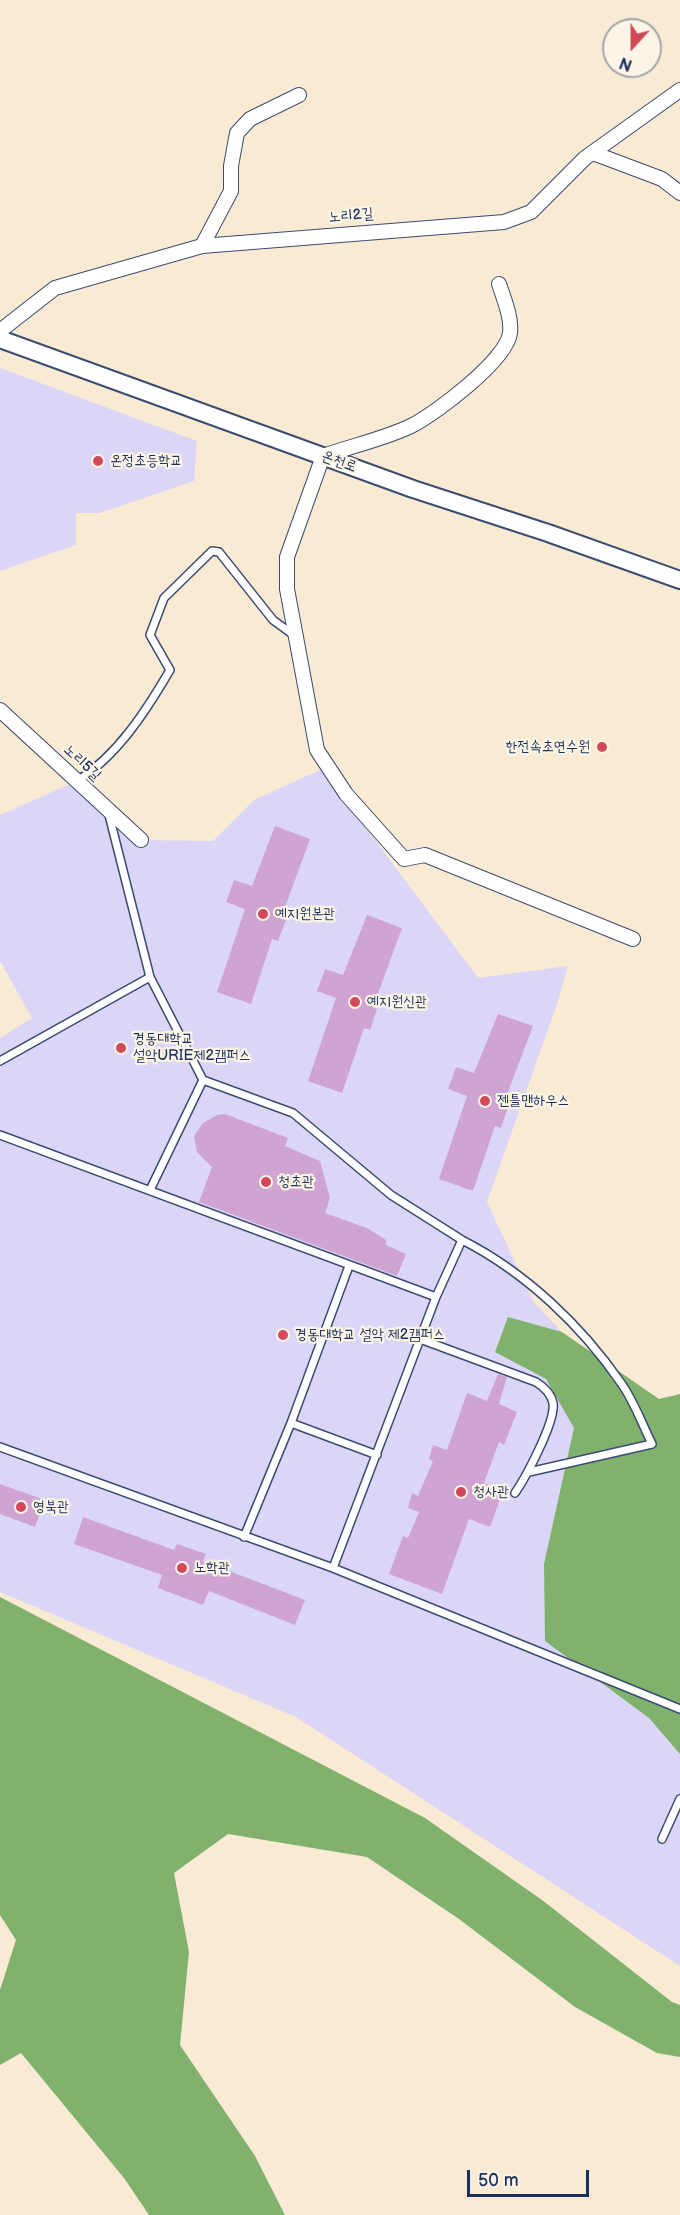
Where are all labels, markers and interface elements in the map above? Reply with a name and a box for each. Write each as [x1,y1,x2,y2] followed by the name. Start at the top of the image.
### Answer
[602,18,662,78] north arrow
[617,52,635,74] text: N
[328,205,374,227] street label: 노리2길
[319,447,359,477] street label: 온천로
[110,452,182,470] place label: 온정초등학교
[91,454,105,468] marker: 온정초등학교
[506,738,590,756] place label: 한전속초연수원
[595,740,609,754] marker: 한전속초연수원
[59,741,105,785] street label: 노리5길
[275,905,335,923] place label: 예지원본관
[256,907,270,921] marker: 예지원본관
[367,993,427,1011] place label: 예지원신관
[348,995,362,1009] marker: 예지원신관
[133,1030,250,1065] place label: 경동대학교 설악URIE제2캠퍼스
[114,1041,128,1055] marker: 경동대학교 설악URIE제2캠퍼스
[497,1092,569,1110] place label: 젠틀맨하우스
[478,1094,492,1108] marker: 젠틀맨하우스
[278,1173,314,1191] place label: 청초관
[259,1175,273,1189] marker: 청초관
[295,1326,445,1344] place label: 경동대학교 설악 제2캠퍼스
[276,1328,290,1342] marker: 경동대학교 설악 제2캠퍼스
[473,1483,509,1501] place label: 청사관
[454,1485,468,1499] marker: 청사관
[33,1498,69,1516] place label: 영북관
[14,1500,28,1514] marker: 영북관
[194,1559,230,1577] place label: 노학관
[175,1561,189,1575] marker: 노학관
[470,2158,592,2196] scale bar
[478,2170,519,2191] text: 50 m

